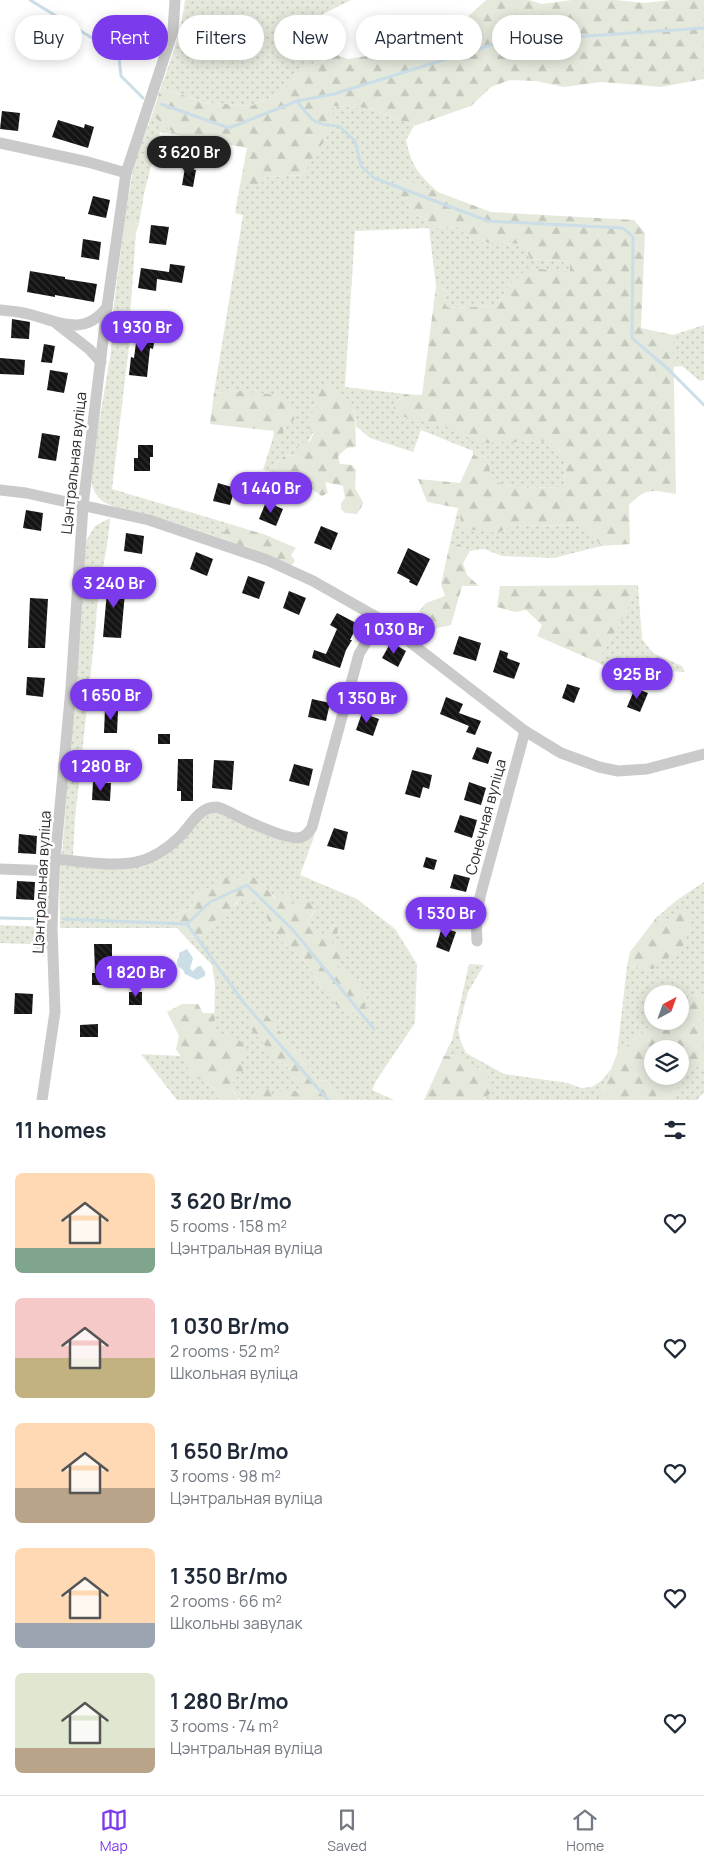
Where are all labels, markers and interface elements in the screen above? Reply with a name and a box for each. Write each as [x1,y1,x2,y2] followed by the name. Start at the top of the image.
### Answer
[15,15,82,60] chip: Buy
[92,15,168,60] chip: Rent
[178,15,264,60] chip: Filters
[274,15,346,60] chip: New
[356,15,482,60] chip: Apartment
[492,15,581,60] chip: House
[137,136,241,178] pin: 3 620 Br
[158,141,220,163] text: 3 620 Br
[90,310,194,353] pin: 1 930 Br
[112,316,172,338] text: 1 930 Br
[56,391,91,535] street label: Цэнтральная вуліца
[219,472,323,514] pin: 1 440 Br
[241,477,301,499] text: 1 440 Br
[62,566,166,609] pin: 3 240 Br
[83,572,145,594] text: 3 240 Br
[342,612,446,655] pin: 1 030 Br
[364,618,424,640] text: 1 030 Br
[596,658,678,700] pin: 925 Br
[613,663,661,685] text: 925 Br
[59,678,163,721] pin: 1 650 Br
[315,682,419,724] pin: 1 350 Br
[81,684,141,706] text: 1 650 Br
[337,687,397,709] text: 1 350 Br
[49,750,153,792] pin: 1 280 Br
[71,755,131,777] text: 1 280 Br
[460,757,511,877] street label: Сонечная вуліца
[27,810,56,954] street label: Цэнтральная вуліца
[394,896,498,939] pin: 1 530 Br
[416,902,476,924] text: 1 530 Br
[84,956,188,998] pin: 1 820 Br
[106,961,166,983] text: 1 820 Br
[644,985,689,1030] north arrow
[644,985,689,1085] map controls
[644,1040,689,1085] button: layers
[15,1116,106,1144] text: 11 homes
[661,1116,689,1144] icon: filters
[170,1187,292,1215] text: 3 620 Br/mo
[55,1193,115,1253] icon: home
[661,1209,689,1237] icon: heart
[170,1215,287,1237] text: 5 rooms · 158 m²
[170,1237,323,1259] text: Цэнтральная вуліца
[170,1312,289,1340] text: 1 030 Br/mo
[55,1318,115,1378] icon: home
[661,1334,689,1362] icon: heart
[170,1340,280,1362] text: 2 rooms · 52 m²
[170,1362,298,1384] text: Школьная вуліца
[170,1437,289,1465] text: 1 650 Br/mo
[55,1443,115,1503] icon: home
[661,1459,689,1487] icon: heart
[170,1465,281,1487] text: 3 rooms · 98 m²
[170,1487,323,1509] text: Цэнтральная вуліца
[170,1562,288,1590] text: 1 350 Br/mo
[55,1568,115,1628] icon: home
[661,1584,689,1612] icon: heart
[170,1590,282,1612] text: 2 rooms · 66 m²
[170,1612,302,1634] text: Школьны завулак
[170,1687,289,1715] text: 1 280 Br/mo
[55,1693,115,1753] icon: home
[661,1709,689,1737] icon: heart
[170,1715,279,1737] text: 3 rooms · 74 m²
[170,1737,323,1759] text: Цэнтральная вуліца
[100,1806,128,1855] tab: Map
[327,1806,367,1855] tab: Saved
[566,1806,604,1855] tab: Home

